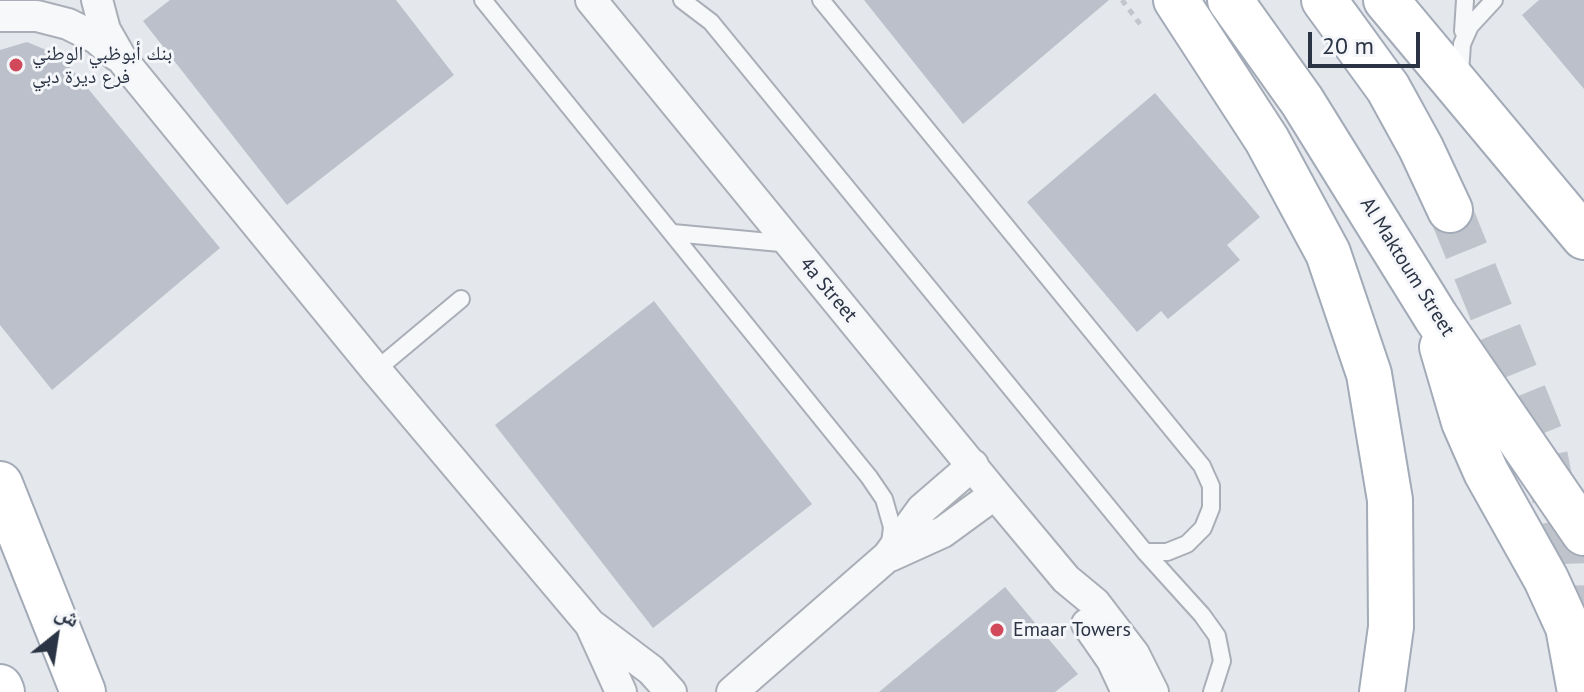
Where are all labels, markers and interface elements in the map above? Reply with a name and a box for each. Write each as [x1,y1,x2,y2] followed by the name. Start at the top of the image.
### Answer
[1312,16,1424,66] scale bar
[1322,30,1374,61] text: 20 m
[32,42,172,89] place label: بنك أبوظبي الوطني فرع ديرة دبي
[7,56,25,74] marker: بنك أبوظبي الوطني فرع ديرة دبي
[1355,193,1459,341] street label: Al Maktoum Street
[794,253,862,327] street label: 4a Street
[16,596,96,676] north arrow
[51,597,85,633] text: ش
[1013,618,1131,642] place label: Emaar Towers
[988,621,1006,639] marker: Emaar Towers

